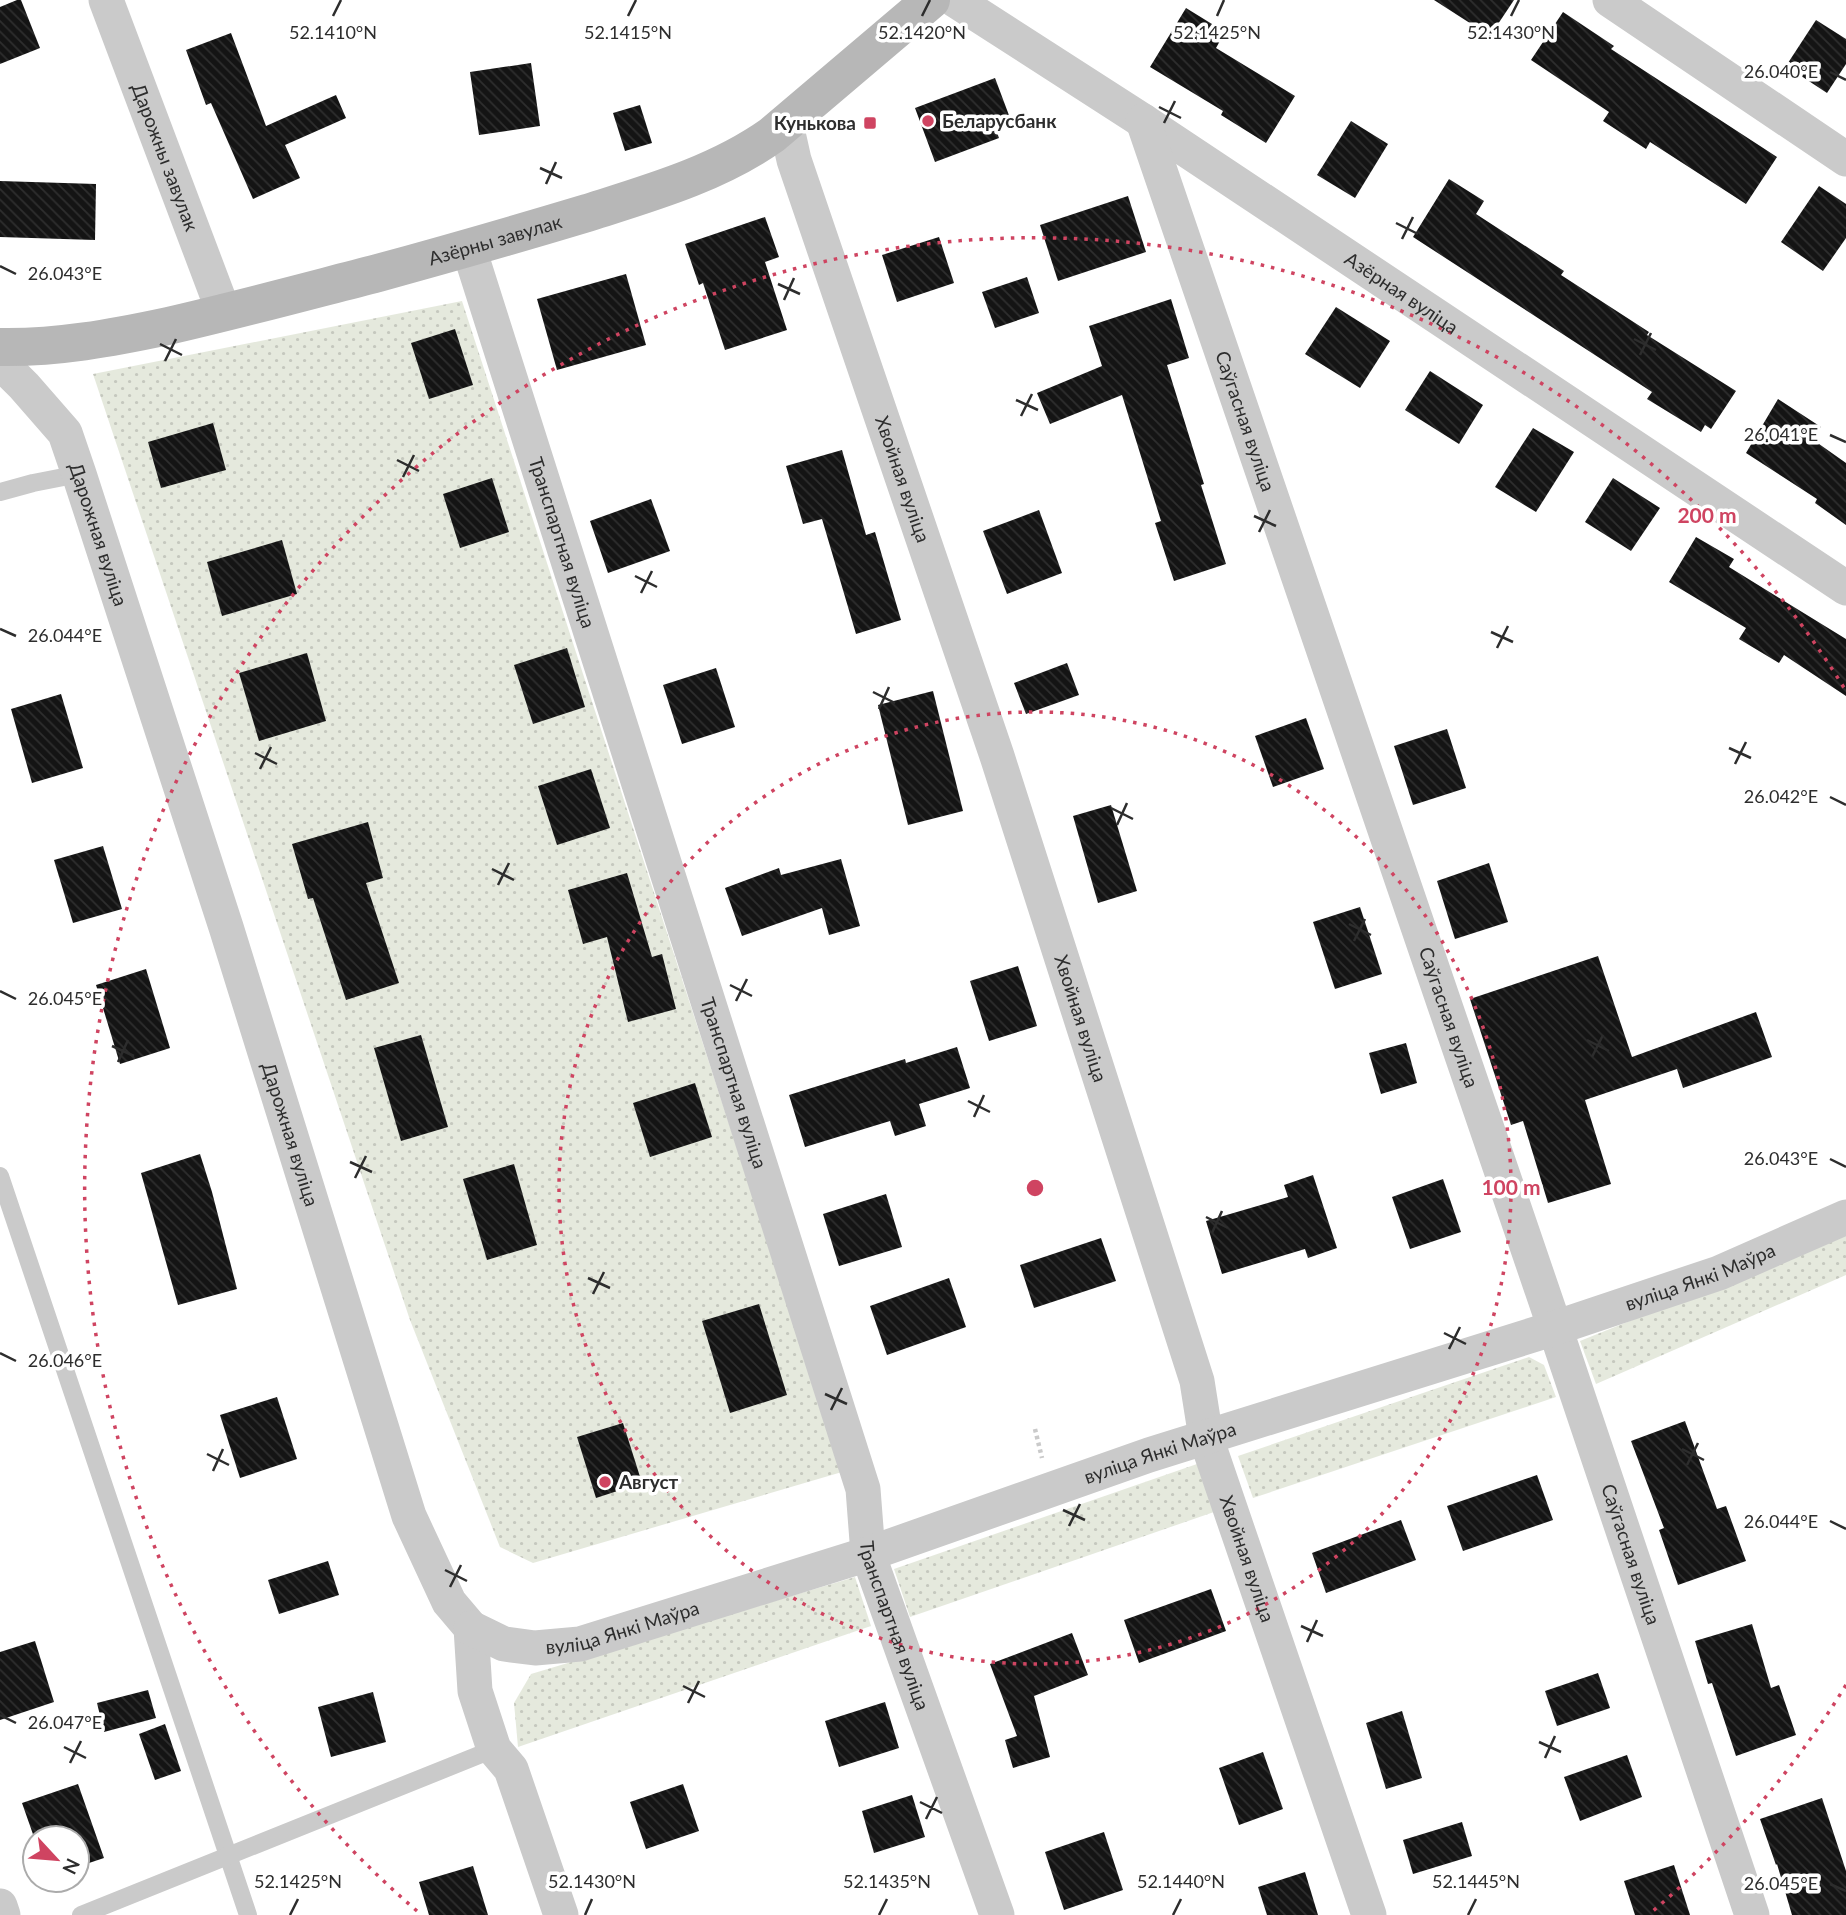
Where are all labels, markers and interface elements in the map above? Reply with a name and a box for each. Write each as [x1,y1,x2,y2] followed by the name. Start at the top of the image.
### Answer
[289,21,377,43] text: 52.1410°N
[584,21,672,43] text: 52.1415°N
[878,21,966,43] text: 52.1420°N
[1173,21,1261,43] text: 52.1425°N
[1467,21,1555,43] text: 52.1430°N
[1744,60,1818,82] text: 26.040°E
[127,80,204,234] street label: Дарожны завулак
[942,109,1057,132] place label: Беларусбанк
[774,111,856,134] place label: Кунькова
[920,113,936,129] marker: Беларусбанк
[862,115,878,131] marker: Кунькова
[426,209,564,270] street label: Азёрны завулак
[1341,246,1463,338] street label: Азёрная вуліца
[28,262,102,284] text: 26.043°E
[1211,348,1281,494] street label: Саўгасная вуліца
[871,413,935,545] street label: Хвойная вуліца
[1744,423,1818,445] text: 26.041°E
[525,454,601,631] street label: Транспартная вуліца
[65,459,133,609] street label: Дарожная вуліца
[1677,502,1737,527] text: 200 m
[28,624,102,646] text: 26.044°E
[1744,785,1818,807] text: 26.042°E
[1415,944,1484,1090] street label: Саўгасная вуліца
[1050,952,1113,1085] street label: Хвойная вуліца
[28,987,102,1009] text: 26.045°E
[696,994,772,1171] street label: Транспартная вуліца
[258,1059,324,1209] street label: Дарожная вуліца
[1744,1147,1818,1169] text: 26.043°E
[1481,1174,1541,1199] text: 100 m
[1023,1176,1047,1200] centre of rings
[1622,1238,1778,1315] street label: вуліца Янкі Маўра
[28,1349,102,1371] text: 26.046°E
[1081,1417,1239,1488] street label: вуліца Янкі Маўра
[618,1470,679,1493] place label: Август
[597,1474,613,1490] marker: Август
[1597,1481,1666,1627] street label: Саўгасная вуліца
[1215,1492,1280,1625] street label: Хвойная вуліца
[1744,1510,1818,1532] text: 26.044°E
[856,1540,935,1713] street label: Транспартная вуліца
[545,1596,702,1658] street label: вуліца Янкі Маўра
[28,1711,102,1733] text: 26.047°E
[21,1824,91,1894] north arrow
[58,1855,85,1878] text: N
[254,1870,342,1892] text: 52.1425°N
[548,1870,636,1892] text: 52.1430°N
[843,1870,931,1892] text: 52.1435°N
[1137,1870,1225,1892] text: 52.1440°N
[1432,1870,1520,1892] text: 52.1445°N
[1744,1872,1818,1894] text: 26.045°E

